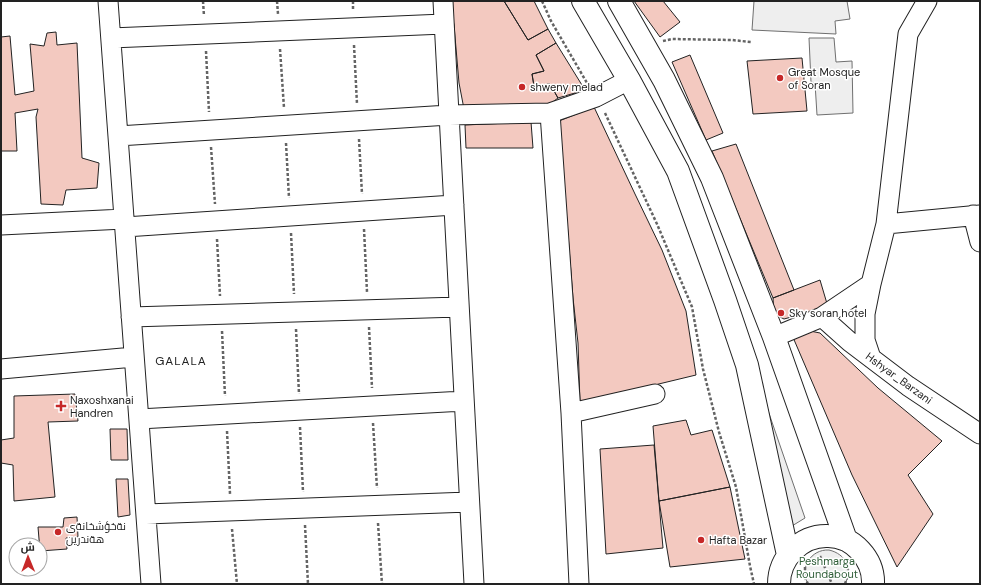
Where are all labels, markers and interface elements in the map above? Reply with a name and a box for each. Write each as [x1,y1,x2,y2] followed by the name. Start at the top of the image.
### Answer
[788,65,860,92] place label: Great Mosque of Soran
[775,73,785,83] marker: Great Mosque of Soran
[530,80,603,94] place label: shweny melad
[517,82,527,92] marker: shweny melad
[789,306,867,320] place label: Sky soran hotel
[776,308,786,318] marker: Sky soran hotel
[863,349,935,407] street label: Hshyar_Barzani
[155,353,207,369] district label: GALALA
[70,393,134,420] place label: Naxoshxanai Handren
[55,400,67,412] marker: Naxoshxanai Handren
[66,519,126,546] place label: نةخؤشخانةى هةندرين
[53,527,63,537] marker: نةخؤشخانةى هةندرين
[709,533,767,547] place label: Hafta Bazar
[696,535,706,545] marker: Hafta Bazar
[8,537,48,577] north arrow
[21,540,35,554] text: ش
[796,554,858,581] park label: Peshmarga Roundabout

